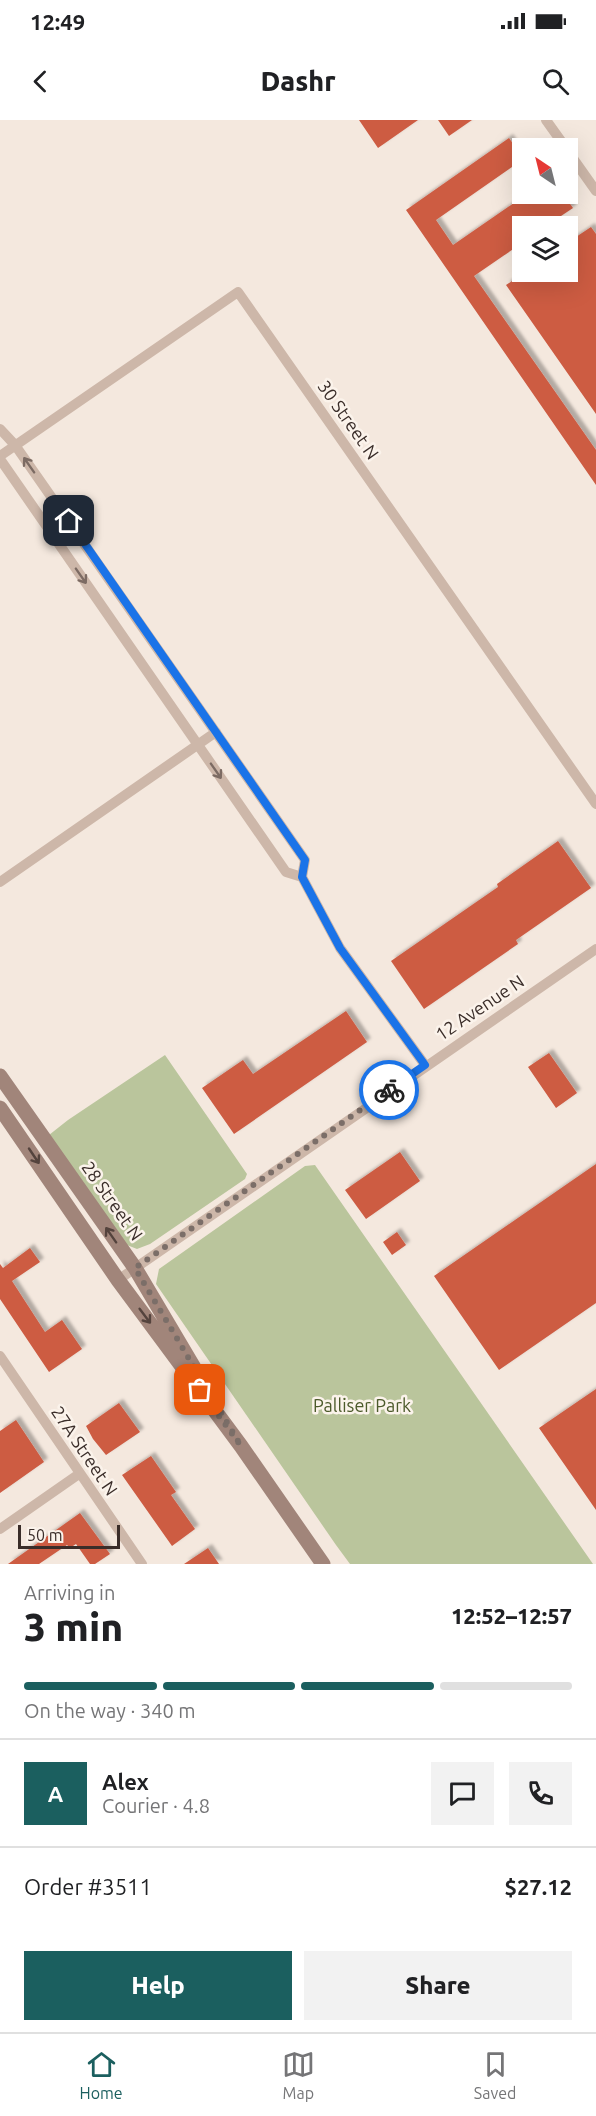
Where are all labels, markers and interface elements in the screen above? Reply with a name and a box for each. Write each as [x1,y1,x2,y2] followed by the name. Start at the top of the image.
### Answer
[30,9,85,34] text: 12:49
[24,65,57,98] icon: back
[539,65,572,98] icon: search
[260,66,336,96] text: Dashr
[512,138,578,204] north arrow
[512,138,578,282] map controls
[512,216,578,282] button: layers
[314,376,383,463] street label: 30 Street N
[23,457,35,474] one-way arrow
[43,495,94,546] pin
[52,504,85,537] icon: home
[75,567,87,583] one-way arrow
[210,762,222,778] one-way arrow
[432,970,527,1044] street label: 12 Avenue N
[359,1060,419,1120] courier
[373,1074,406,1107] icon: bike
[28,1147,40,1164] one-way arrow
[78,1157,147,1244] street label: 28 Street N
[105,1227,117,1244] one-way arrow
[138,1308,151,1324] one-way arrow
[174,1364,225,1415] pin
[183,1373,216,1406] icon: bag
[313,1395,411,1415] park label: Palliser Park
[48,1402,122,1499] street label: 27A Street N
[18,1522,120,1550] scale bar
[27,1526,63,1544] text: 50 m
[24,1581,115,1604] text: Arriving in
[451,1603,572,1628] text: 12:52–12:57
[24,1605,123,1648] text: 3 min
[24,1699,196,1722] text: On the way · 340 m
[431,1762,494,1825] button: chat
[509,1762,572,1825] button: phone
[102,1769,149,1794] text: Alex
[48,1781,63,1806] text: A
[102,1794,210,1817] text: Courier · 4.8
[24,1874,152,1899] text: Order #3511
[505,1874,572,1899] text: $27.12
[24,1951,292,2020] button: Help
[304,1951,572,2020] button: Share
[80,2048,123,2102] tab: Home
[282,2048,315,2102] tab: Map
[474,2048,516,2102] tab: Saved

